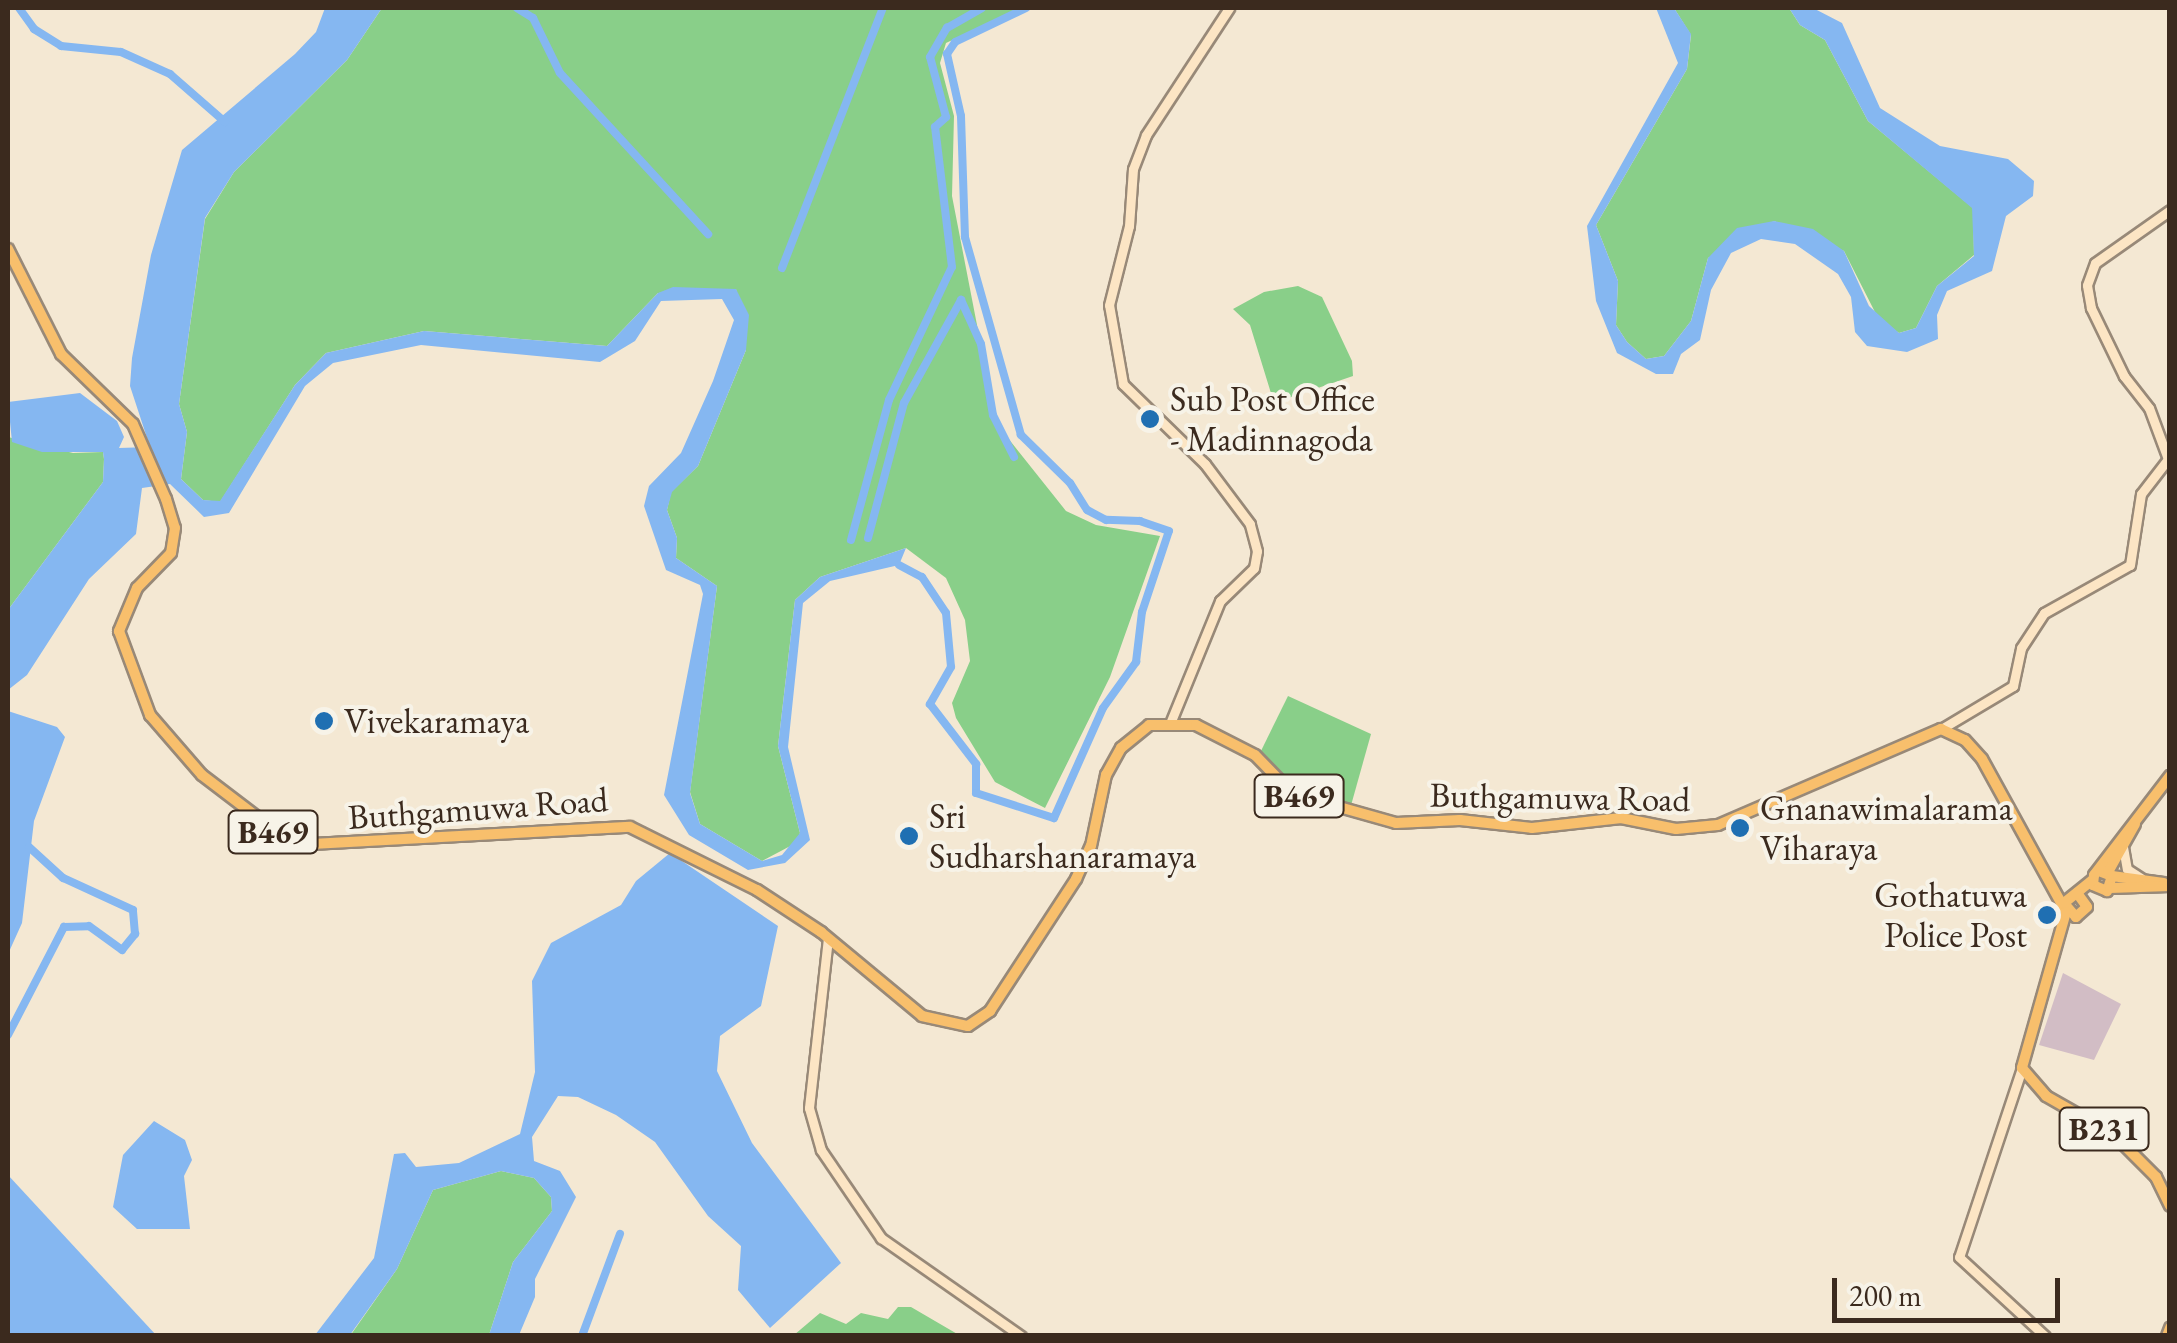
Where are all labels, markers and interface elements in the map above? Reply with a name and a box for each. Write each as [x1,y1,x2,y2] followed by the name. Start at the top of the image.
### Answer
[1170,378,1375,460] place label: Sub Post Office - Madinnagoda
[1139,408,1161,430] marker: Sub Post Office - Madinnagoda
[344,700,529,742] place label: Vivekaramaya
[313,710,335,732] marker: Vivekaramaya
[1252,769,1346,823] road number: B469
[1429,774,1691,820] street label: Buthgamuwa Road
[347,778,609,838] street label: Buthgamuwa Road
[1760,787,2013,869] place label: Gnanawimalarama Viharaya
[929,795,1196,877] place label: Sri Sudharshanaramaya
[226,805,320,859] road number: B469
[1729,817,1751,839] marker: Gnanawimalarama Viharaya
[898,825,920,847] marker: Sri Sudharshanaramaya
[1874,874,2027,956] place label: Gothatuwa Police Post
[2036,904,2058,926] marker: Gothatuwa Police Post
[2056,1102,2152,1156] road number: B231
[1837,1258,2064,1320] scale bar
[1849,1276,1922,1315] text: 200 m

